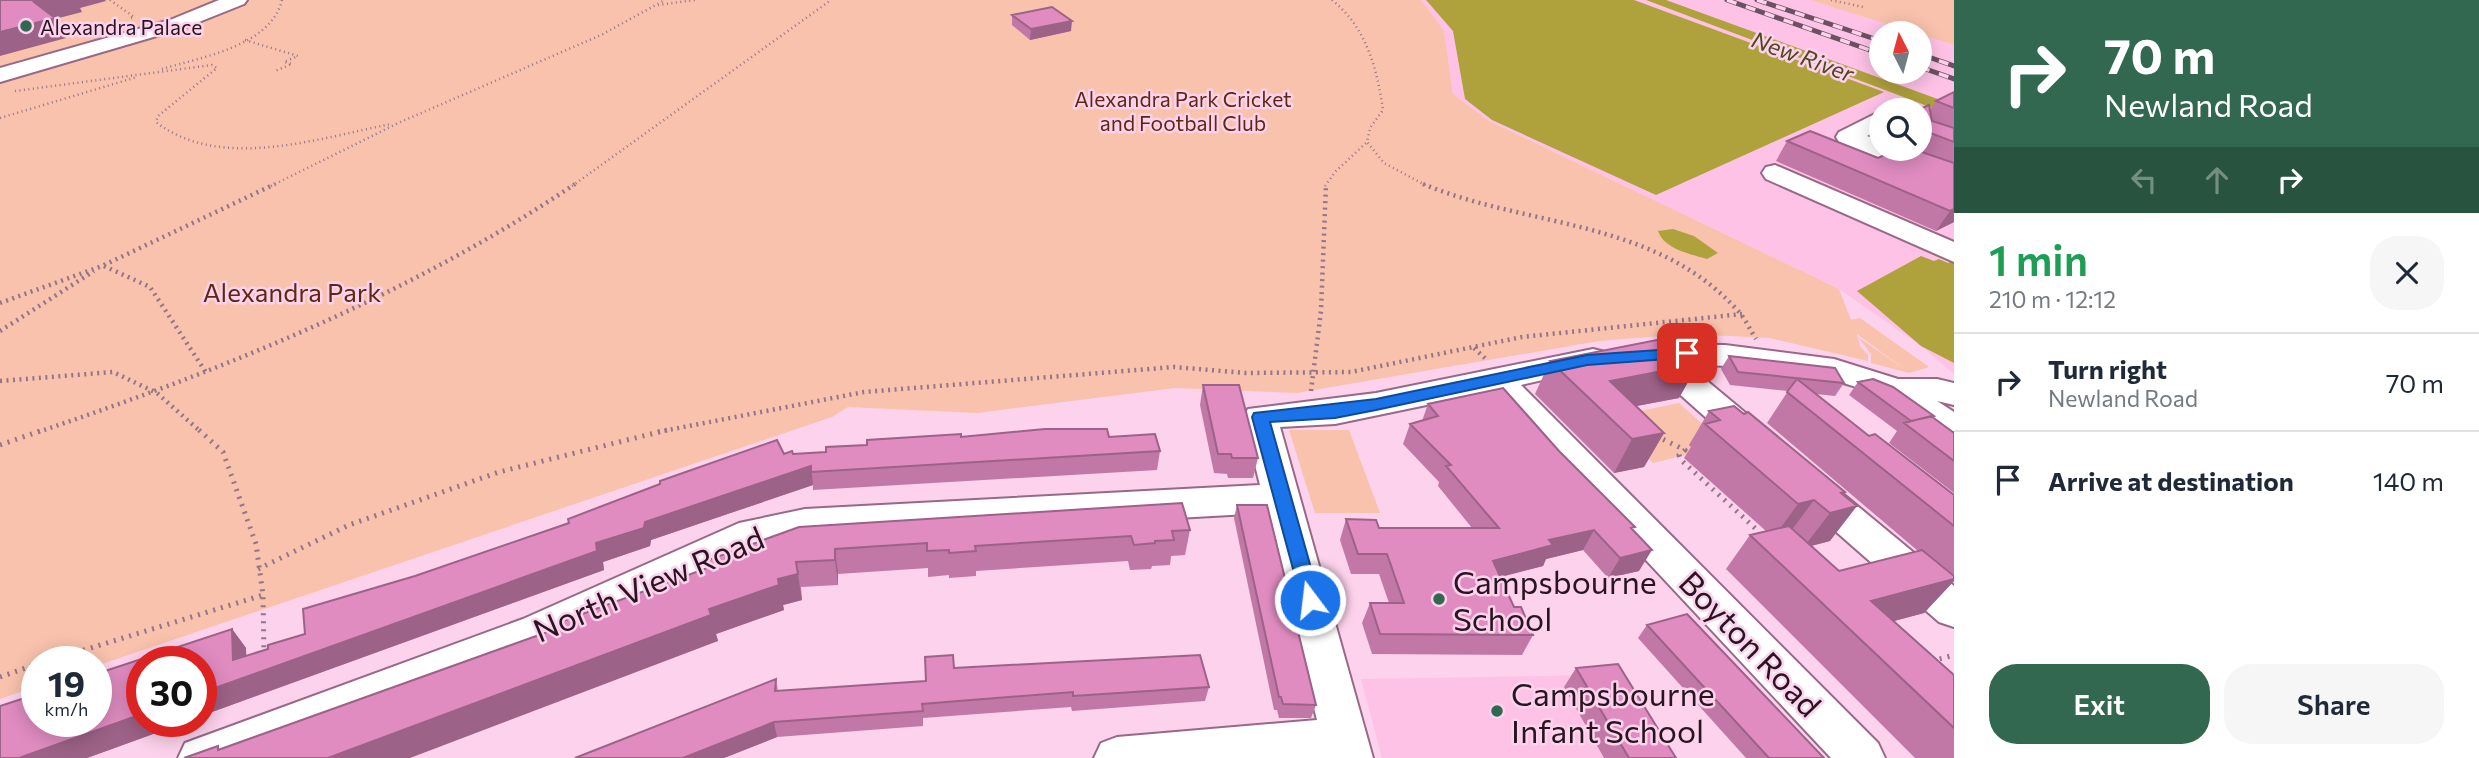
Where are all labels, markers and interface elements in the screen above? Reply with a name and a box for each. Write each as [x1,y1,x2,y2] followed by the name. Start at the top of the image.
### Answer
[40,14,202,39] place label: Alexandra Palace
[18,18,34,34] marker: Alexandra Palace
[1869,21,1932,84] north arrow
[1869,21,1932,161] map controls
[2104,24,2215,84] text: 70 m
[1748,25,1858,88] water label: New River
[1989,28,2080,119] icon: right
[2104,84,2313,124] text: Newland Road
[1074,86,1292,135] park label: Alexandra Park Cricket and Football Club
[1869,98,1932,161] button: search
[2125,161,2163,199] icon: left
[2198,161,2236,199] icon: ahead
[2271,161,2309,199] icon: right
[1989,233,2088,285] text: 1 min
[2370,236,2444,310] button: close
[203,276,381,307] park label: Alexandra Park
[1989,285,2116,313] text: 210 m · 12:12
[1657,323,1717,383] pin
[1668,334,1706,372] icon: arrive
[2048,353,2167,384] text: Turn right
[1989,363,2027,401] icon: right
[2386,367,2444,398] text: 70 m
[2048,384,2198,412] text: Newland Road
[1989,461,2027,499] icon: arrive
[2048,465,2294,496] text: Arrive at destination
[2373,465,2444,496] text: 140 m
[527,516,769,650] street label: North View Road
[1453,561,1657,638] place label: Campsbourne School
[1672,562,1830,724] street label: Boyton Road
[1273,563,1347,637] position arrow
[1431,591,1447,607] marker: Campsbourne School
[126,646,217,737] speed limit sign: 30
[48,661,85,704] text: 19
[1989,664,2210,744] button: Exit
[2224,664,2444,744] button: Share
[1511,673,1715,750] place label: Campsbourne Infant School
[45,698,88,720] text: km/h
[1489,703,1505,719] marker: Campsbourne Infant School

